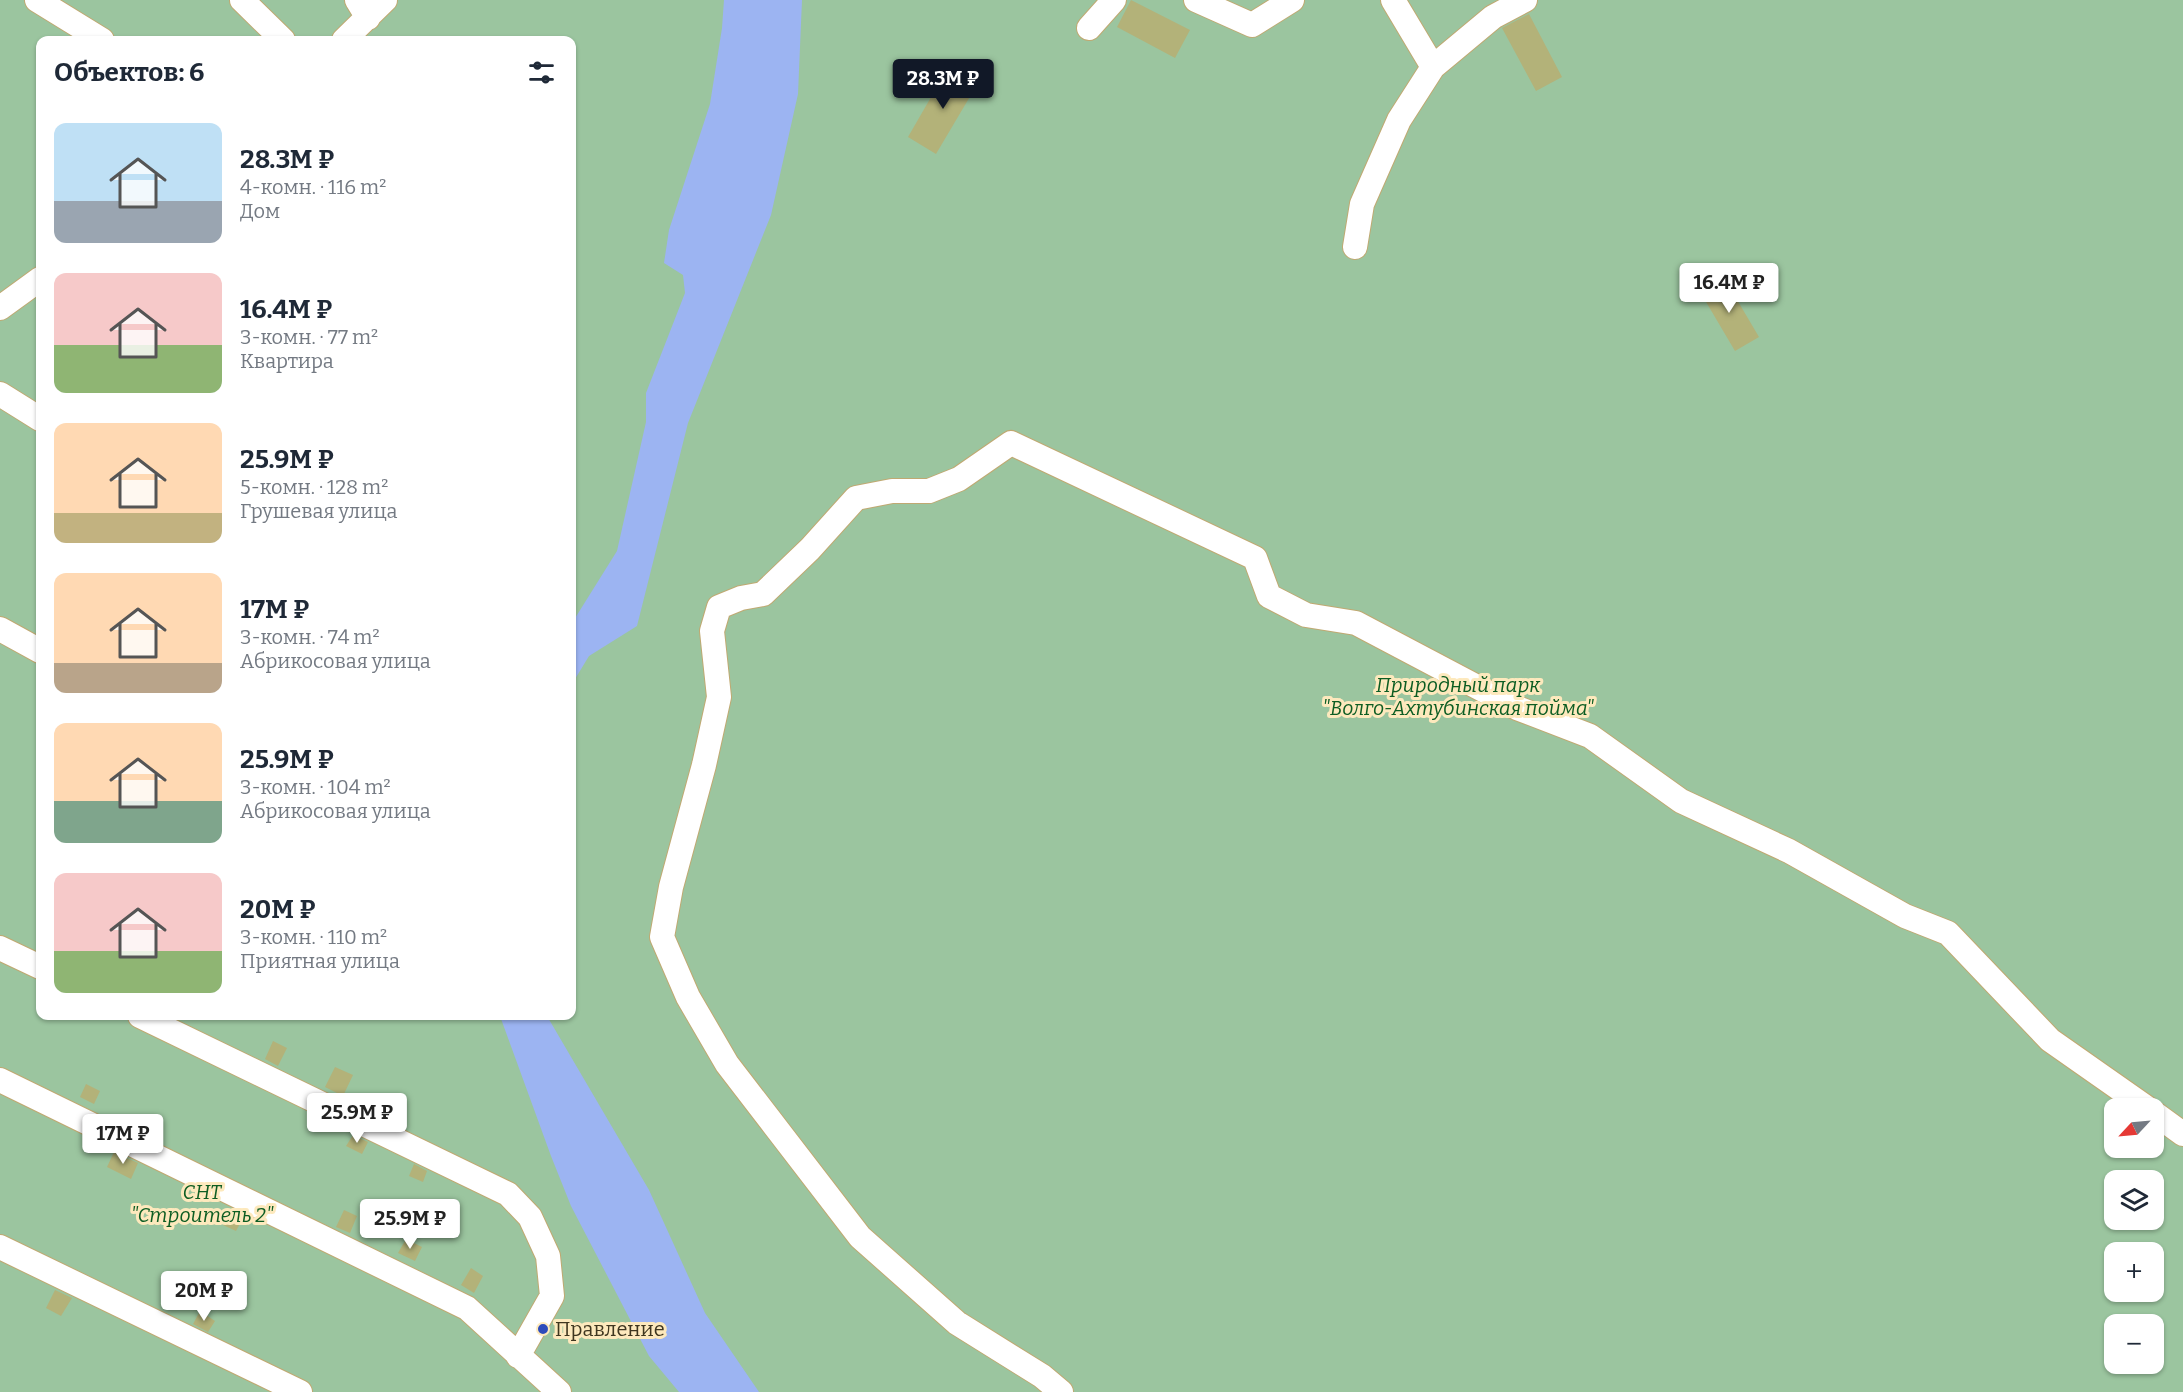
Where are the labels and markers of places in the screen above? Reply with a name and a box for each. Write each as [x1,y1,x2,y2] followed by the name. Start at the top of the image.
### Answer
[888,59,998,110] pin: 28.3M ₽
[1674,263,1784,314] pin: 16.4M ₽
[302,1093,412,1144] pin: 25.9M ₽
[81,1114,165,1165] pin: 17M ₽
[355,1199,465,1250] pin: 25.9M ₽
[162,1271,246,1322] pin: 20M ₽
[555,1317,665,1341] place label: Правление
[536,1322,550,1336] marker: Правление

